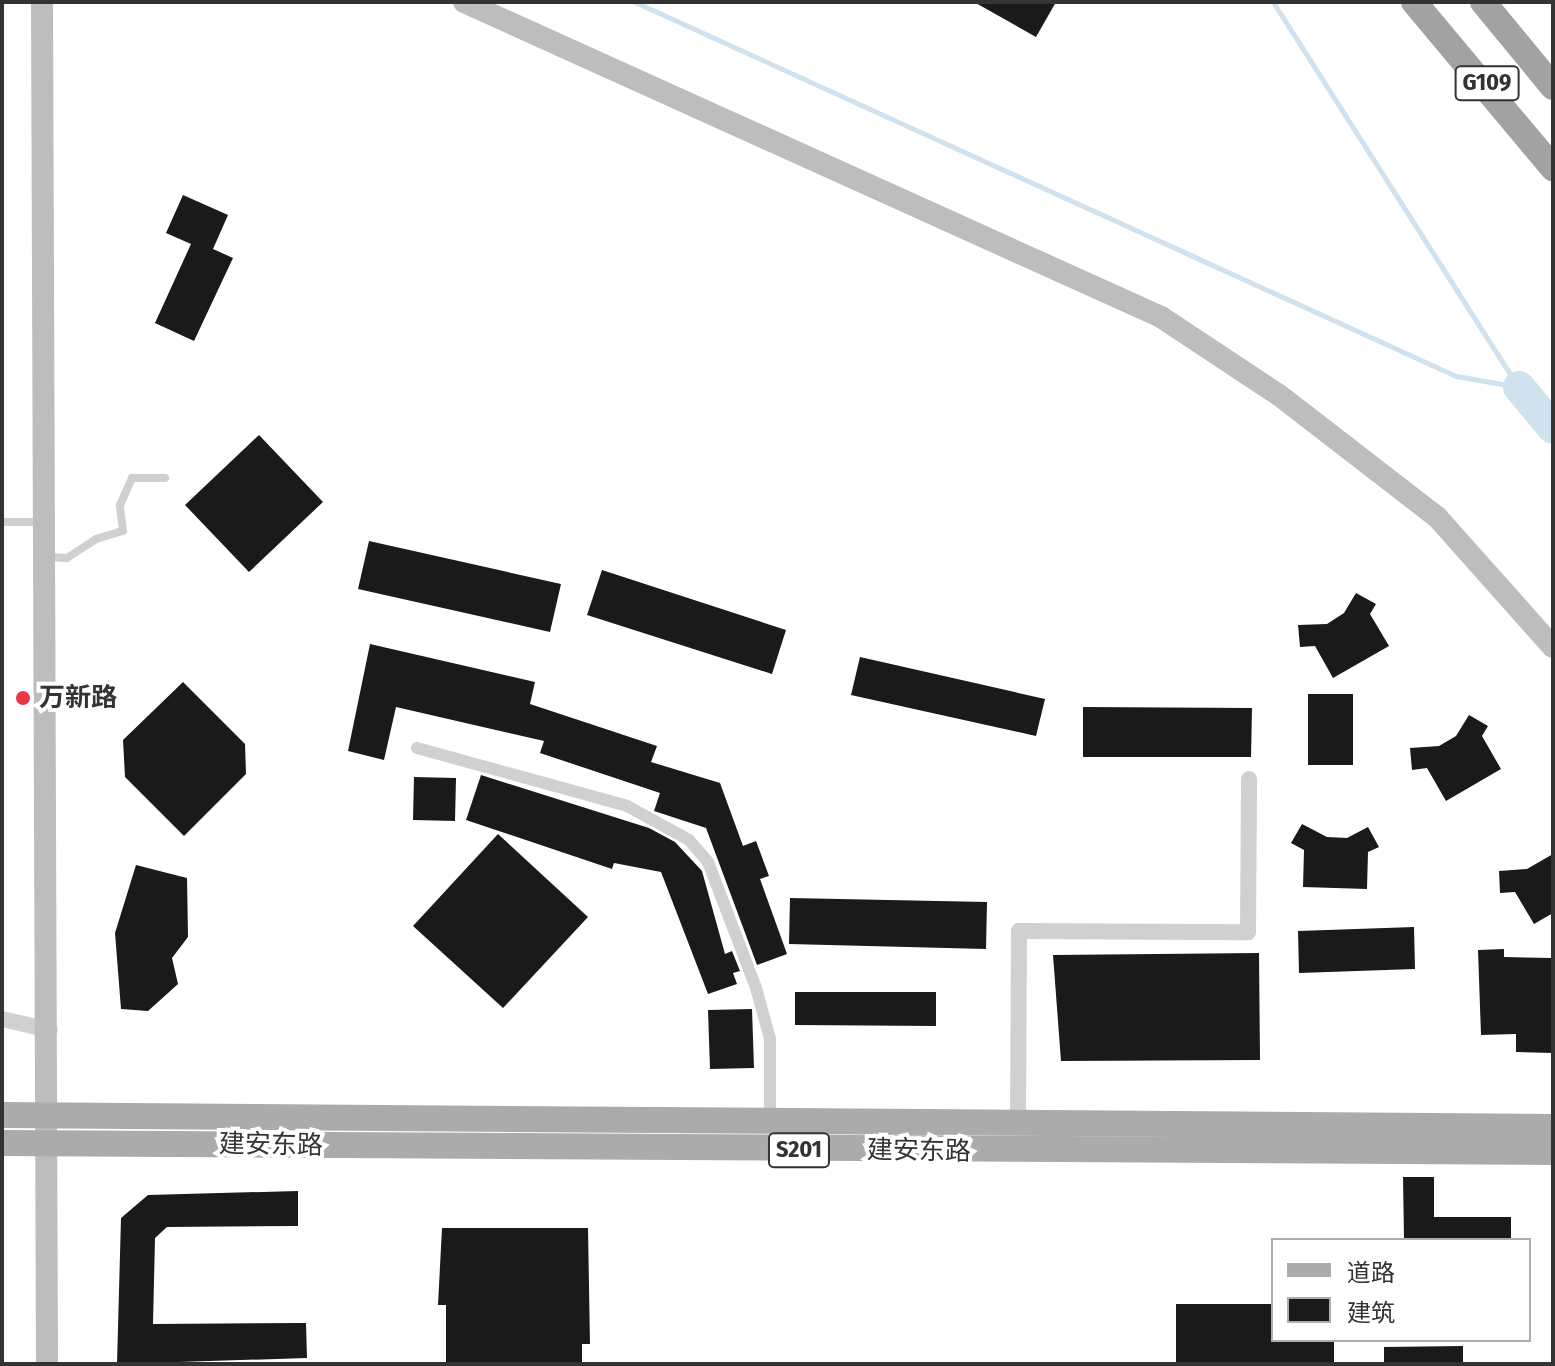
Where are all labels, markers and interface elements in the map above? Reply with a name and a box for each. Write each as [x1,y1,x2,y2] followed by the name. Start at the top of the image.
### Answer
[1453,63,1521,103] road number: G109
[39,682,117,714] place label: 万新路
[14,689,32,707] marker: 万新路
[219,1128,323,1162] street label: 建安东路
[767,1130,831,1170] road number: S201
[867,1134,971,1168] street label: 建安东路
[1271,1238,1531,1342] legend
[1347,1259,1395,1287] text: 道路
[1347,1299,1395,1327] text: 建筑

